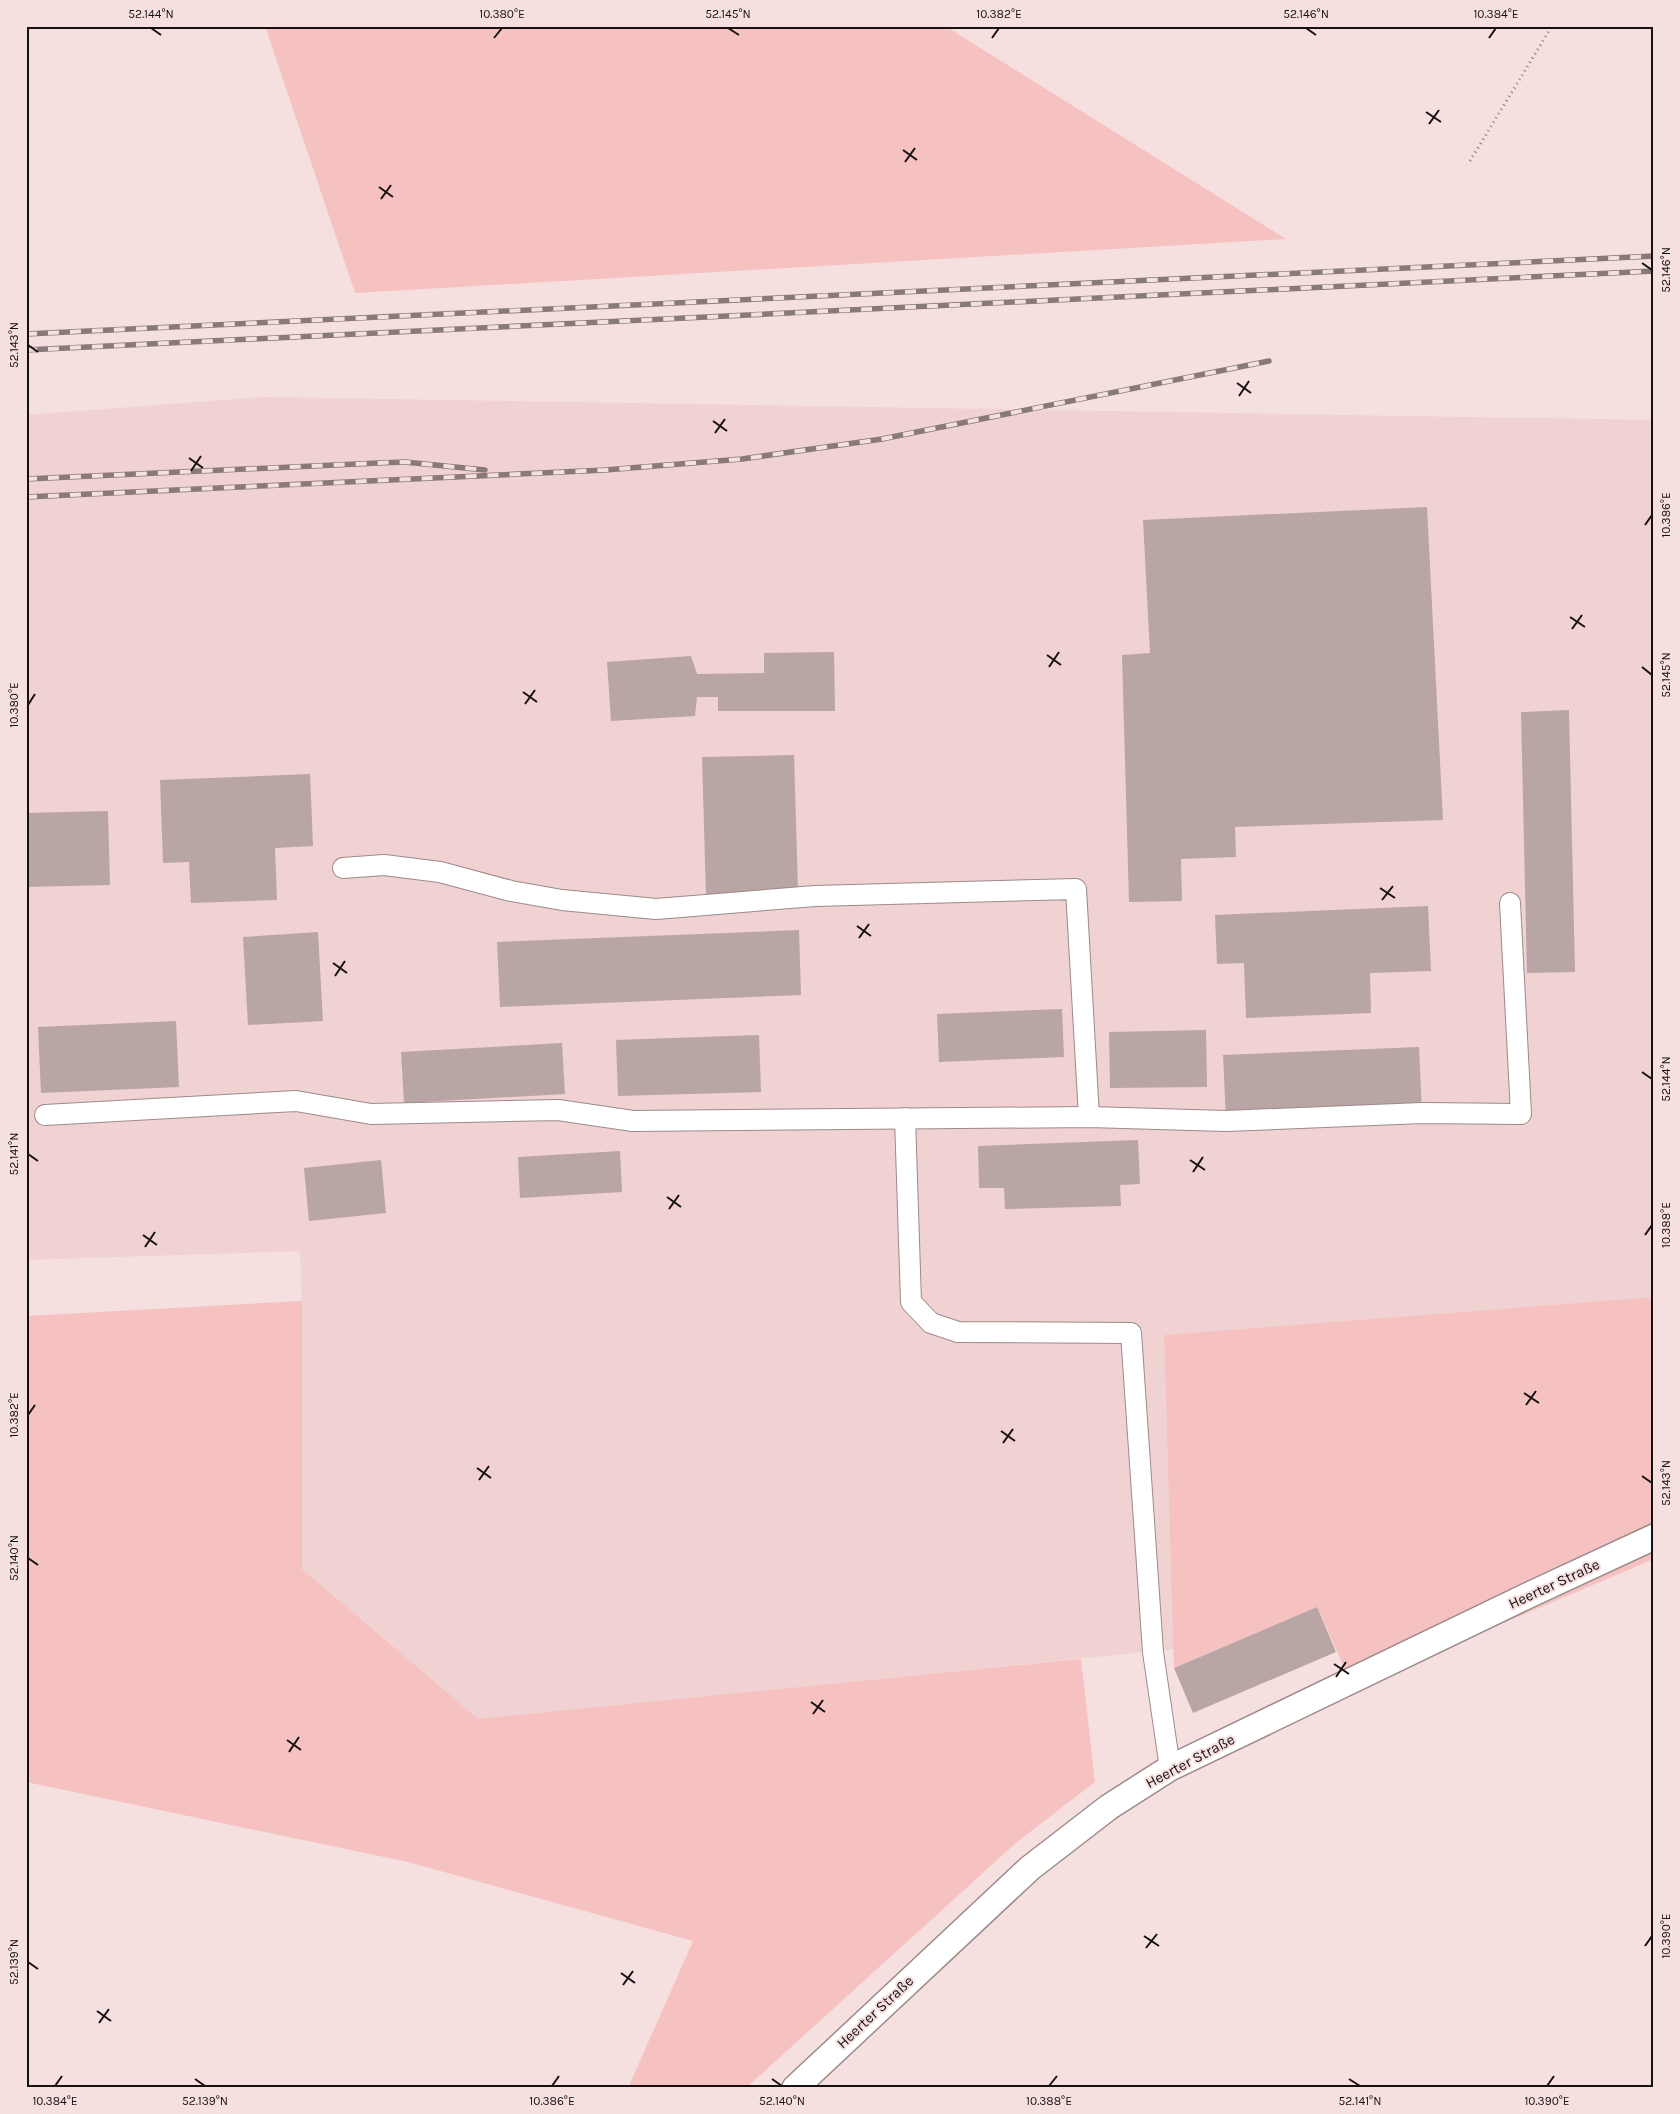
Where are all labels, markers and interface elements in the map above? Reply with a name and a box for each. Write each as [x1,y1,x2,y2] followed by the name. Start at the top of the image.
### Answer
[128,7,174,21] text: 52.144°N
[479,7,525,21] text: 10.380°E
[705,7,751,21] text: 52.145°N
[976,7,1022,21] text: 10.382°E
[1283,7,1329,21] text: 52.146°N
[1473,7,1519,21] text: 10.384°E
[1659,247,1673,293] text: 52.146°N
[7,322,21,368] text: 52.143°N
[1659,492,1673,538] text: 10.386°E
[1659,652,1673,698] text: 52.145°N
[7,682,21,728] text: 10.380°E
[1659,1056,1673,1102] text: 52.144°N
[7,1133,21,1175] text: 52.141°N
[1659,1202,1673,1248] text: 10.388°E
[7,1392,21,1438] text: 10.382°E
[1659,1460,1673,1506] text: 52.143°N
[7,1535,21,1581] text: 52.140°N
[1506,1555,1602,1613] street label: Heerter Straße
[1142,1730,1238,1792] street label: Heerter Straße
[1659,1913,1673,1959] text: 10.390°E
[7,1939,21,1985] text: 52.139°N
[833,1972,917,2052] street label: Heerter Straße
[32,2094,78,2108] text: 10.384°E
[182,2094,228,2108] text: 52.139°N
[529,2094,575,2108] text: 10.386°E
[759,2094,805,2108] text: 52.140°N
[1026,2094,1072,2108] text: 10.388°E
[1339,2094,1381,2108] text: 52.141°N
[1524,2094,1570,2108] text: 10.390°E

